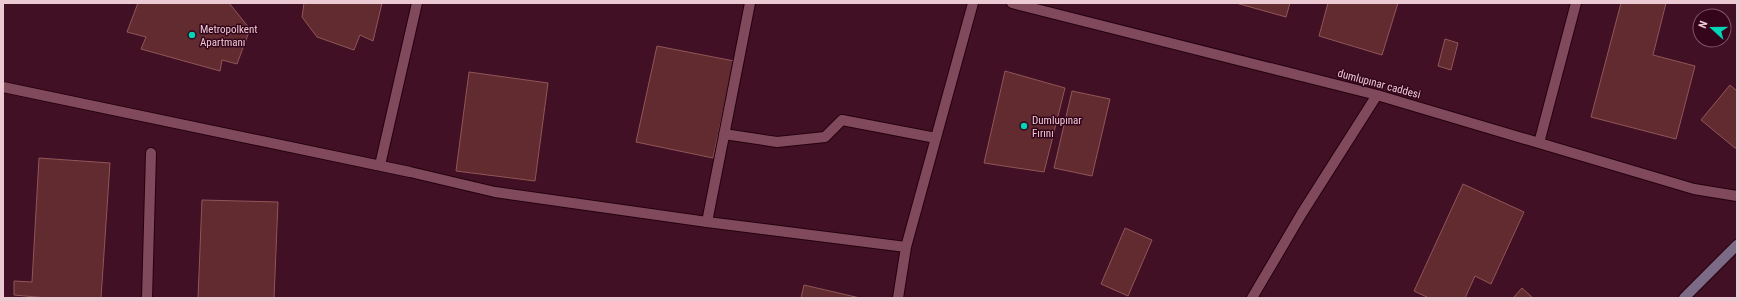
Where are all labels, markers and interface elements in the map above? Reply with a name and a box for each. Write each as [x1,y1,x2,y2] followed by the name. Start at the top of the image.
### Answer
[1692,8,1732,48] north arrow
[1696,19,1710,30] text: N
[200,23,258,49] place label: Metropolkent Apartmanı
[187,30,197,40] marker: Metropolkent Apartmanı
[1336,67,1422,101] street label: dumlupınar caddesi
[1032,114,1082,140] place label: Dumlupınar Fırını
[1019,121,1029,131] marker: Dumlupınar Fırını

